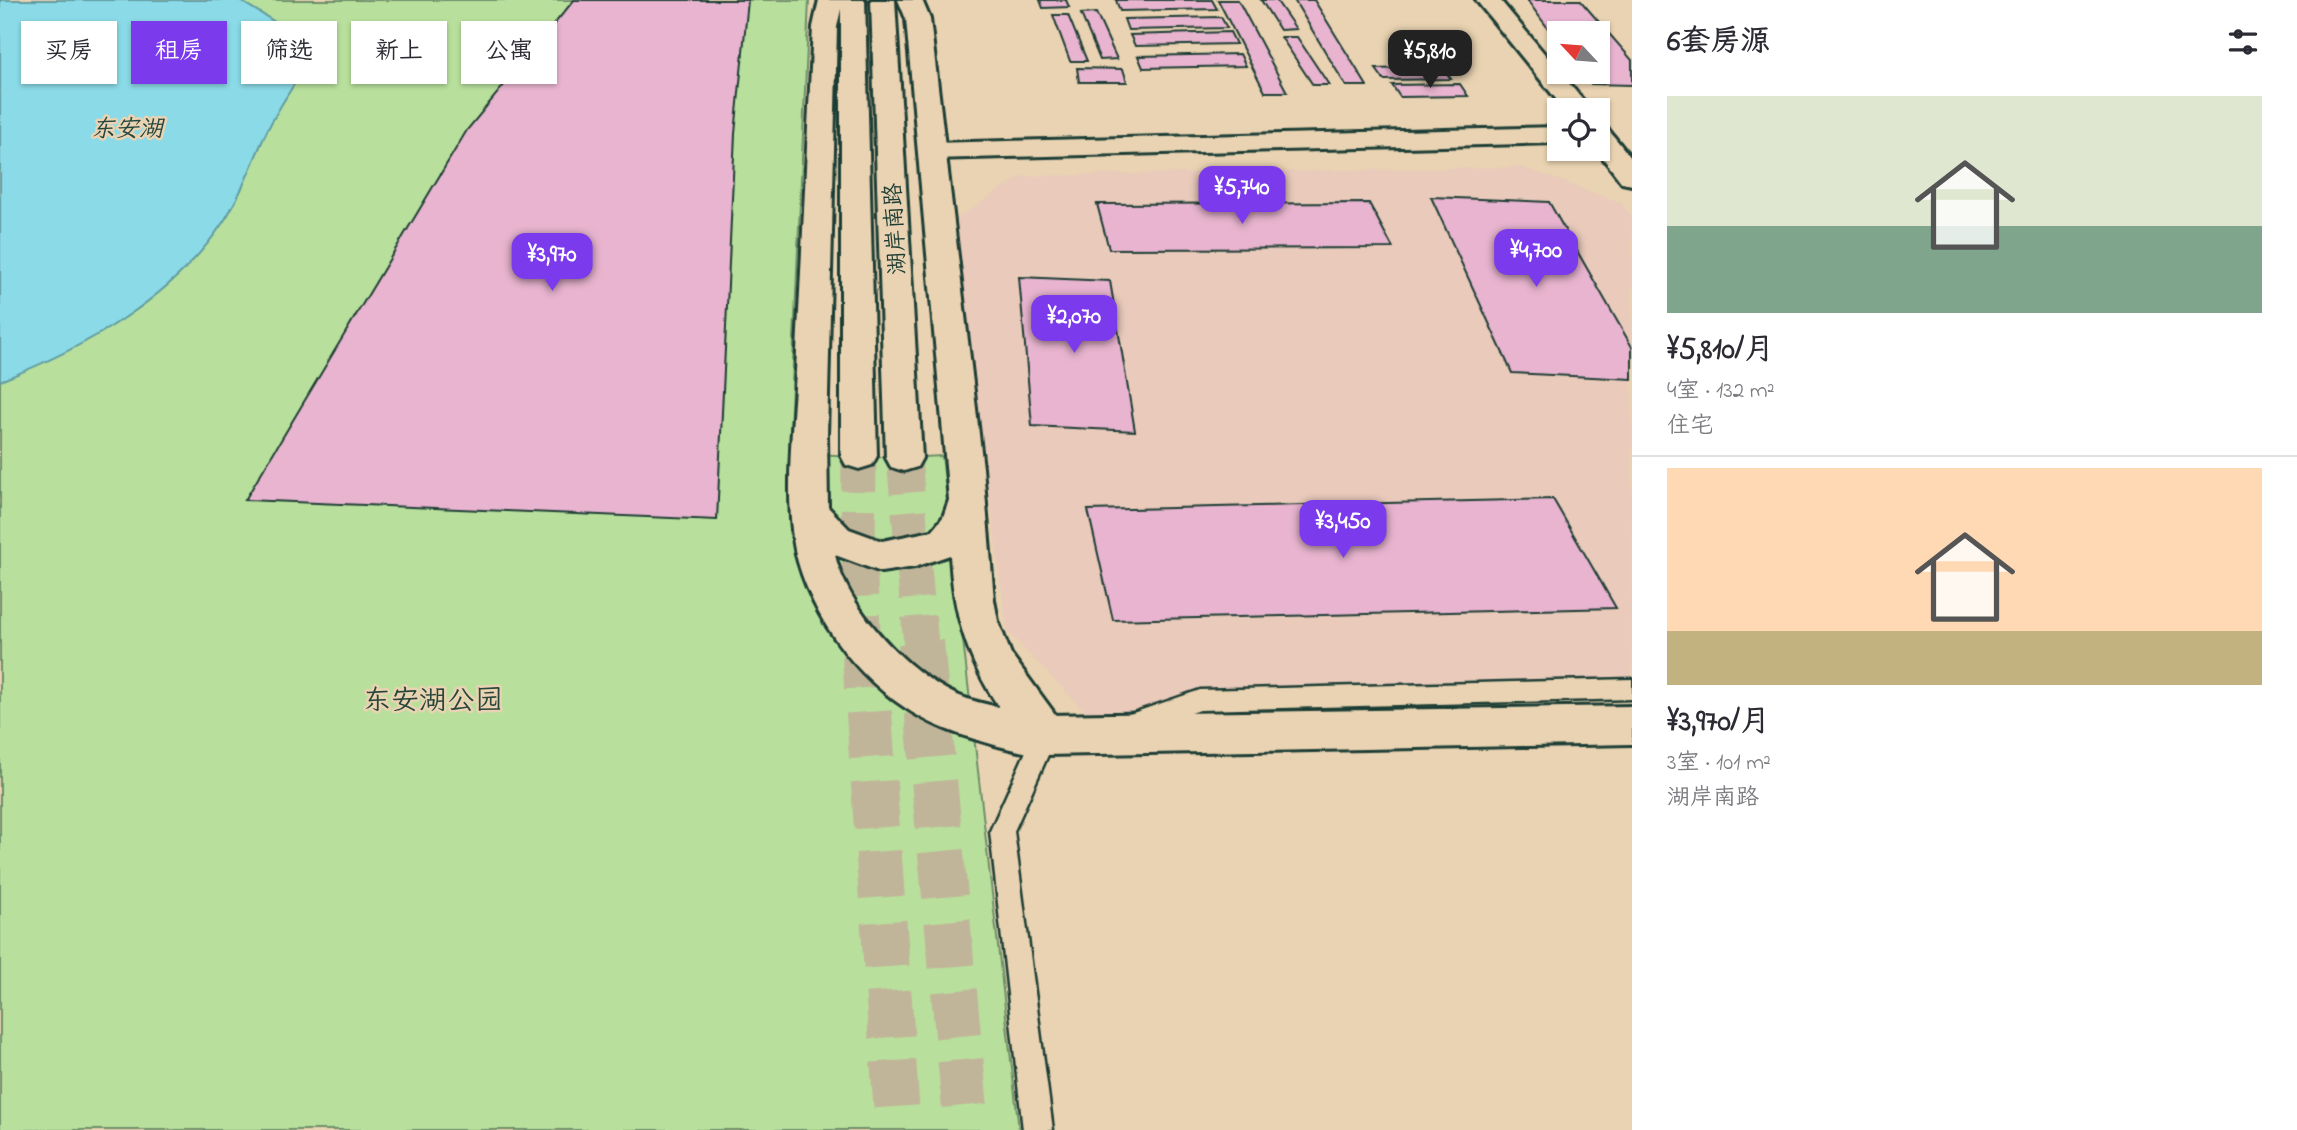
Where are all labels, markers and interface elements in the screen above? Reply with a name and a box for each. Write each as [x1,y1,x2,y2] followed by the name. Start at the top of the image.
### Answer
[21,21,117,84] chip: 买房
[131,21,227,84] chip: 租房
[241,21,337,84] chip: 筛选
[351,21,447,84] chip: 新上
[461,21,557,84] chip: 公寓
[1547,21,1610,84] north arrow
[1547,21,1610,161] map controls
[1667,21,1770,65] text: 6套房源
[2224,23,2262,61] icon: filters
[1373,31,1487,90] pin: ¥5,810
[1404,36,1456,69] text: ¥5,810
[1547,98,1610,161] button: locate
[91,113,166,148] water label: 东安湖
[1902,142,2028,268] icon: home
[1185,166,1299,226] pin: ¥5,740
[1215,172,1269,205] text: ¥5,740
[878,182,915,276] street label: 湖岸南路
[1479,230,1593,289] pin: ¥4,700
[495,233,609,293] pin: ¥3,970
[1510,235,1562,268] text: ¥4,700
[528,239,576,272] text: ¥3,970
[1017,296,1131,355] pin: ¥2,070
[1047,301,1101,334] text: ¥2,070
[1667,329,1774,373] text: ¥5,810/月
[1667,375,1775,408] text: 4室 · 132 m²
[1667,410,1713,443] text: 住宅
[1286,500,1400,560] pin: ¥3,450
[1316,506,1371,539] text: ¥3,450
[1902,514,2028,640] icon: home
[363,682,503,723] park label: 东安湖公园
[1667,701,1770,745] text: ¥3,970/月
[1667,747,1771,780] text: 3室 · 101 m²
[1667,782,1759,815] text: 湖岸南路

